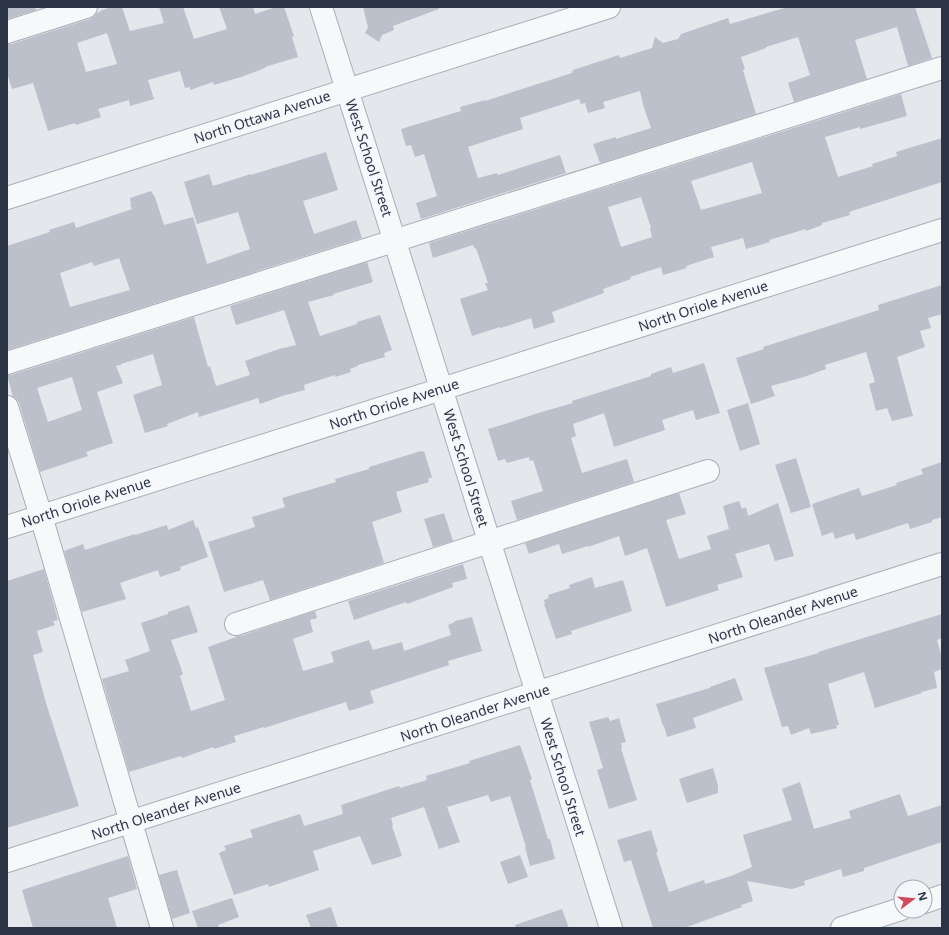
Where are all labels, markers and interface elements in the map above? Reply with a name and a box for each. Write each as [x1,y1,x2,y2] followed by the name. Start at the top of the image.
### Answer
[191,85,333,148] street label: North Ottawa Avenue
[342,97,397,219] street label: West School Street
[636,276,770,335] street label: North Oriole Avenue
[327,374,461,433] street label: North Oriole Avenue
[440,407,493,529] street label: West School Street
[19,472,153,531] street label: North Oriole Avenue
[706,581,860,648] street label: North Oleander Avenue
[398,679,552,746] street label: North Oleander Avenue
[537,716,590,838] street label: West School Street
[89,777,243,844] street label: North Oleander Avenue
[893,879,933,919] north arrow
[915,890,932,902] text: N

